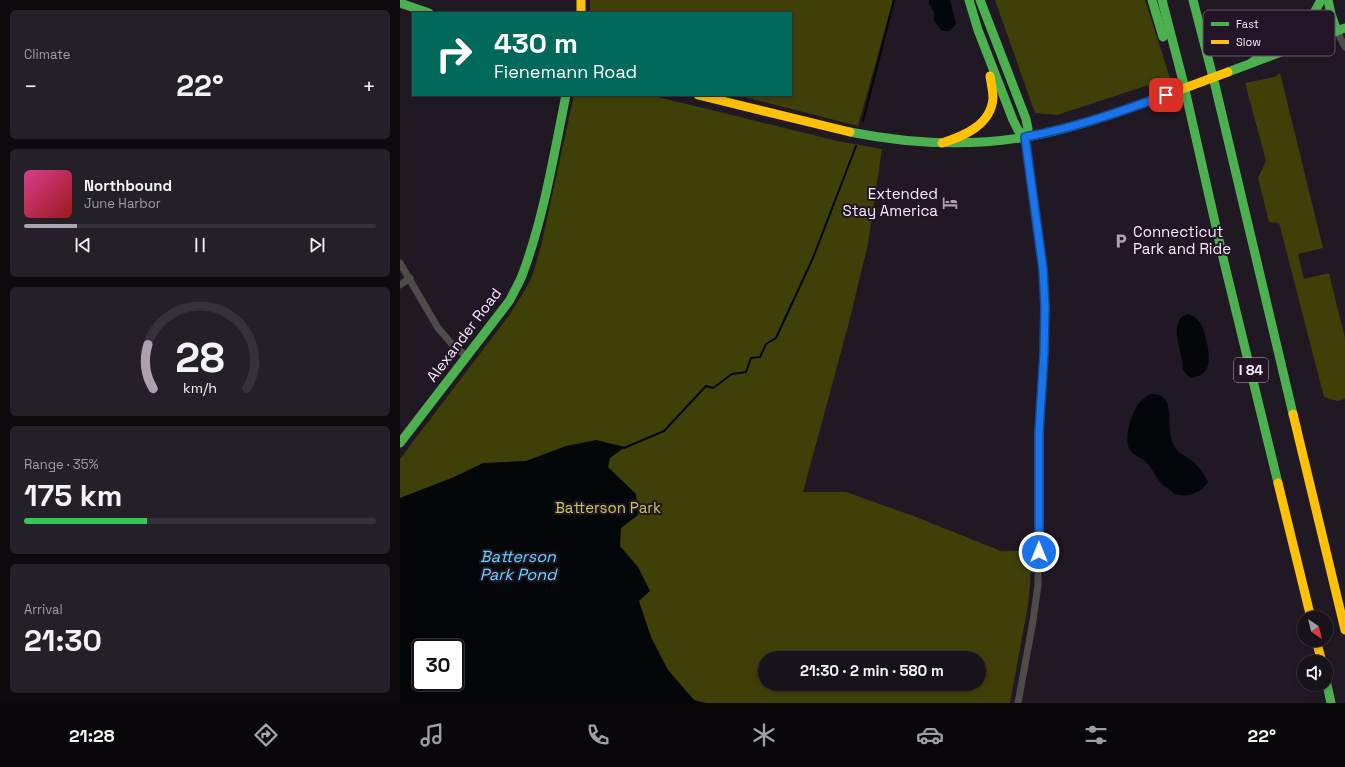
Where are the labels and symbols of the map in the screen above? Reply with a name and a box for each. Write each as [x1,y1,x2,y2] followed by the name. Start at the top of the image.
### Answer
[1203,10,1335,56] legend
[1236,17,1259,31] text: Fast
[1236,35,1261,49] text: Slow
[1149,78,1183,112] pin
[843,184,938,220] place label: Extended Stay America
[941,194,959,212] hotel icon: Extended Stay America
[1133,222,1231,258] place label: Connecticut Park and Ride
[1112,232,1130,250] parking icon: Connecticut Park and Ride
[422,284,505,386] street label: Alexander Road
[1234,358,1268,382] road number: I 84
[555,498,661,517] park label: Batterson Park
[1018,531,1060,573] position arrow
[480,546,558,585] water label: Batterson Park Pond
[1297,611,1333,647] north arrow
[412,639,464,691] speed limit sign: 30

